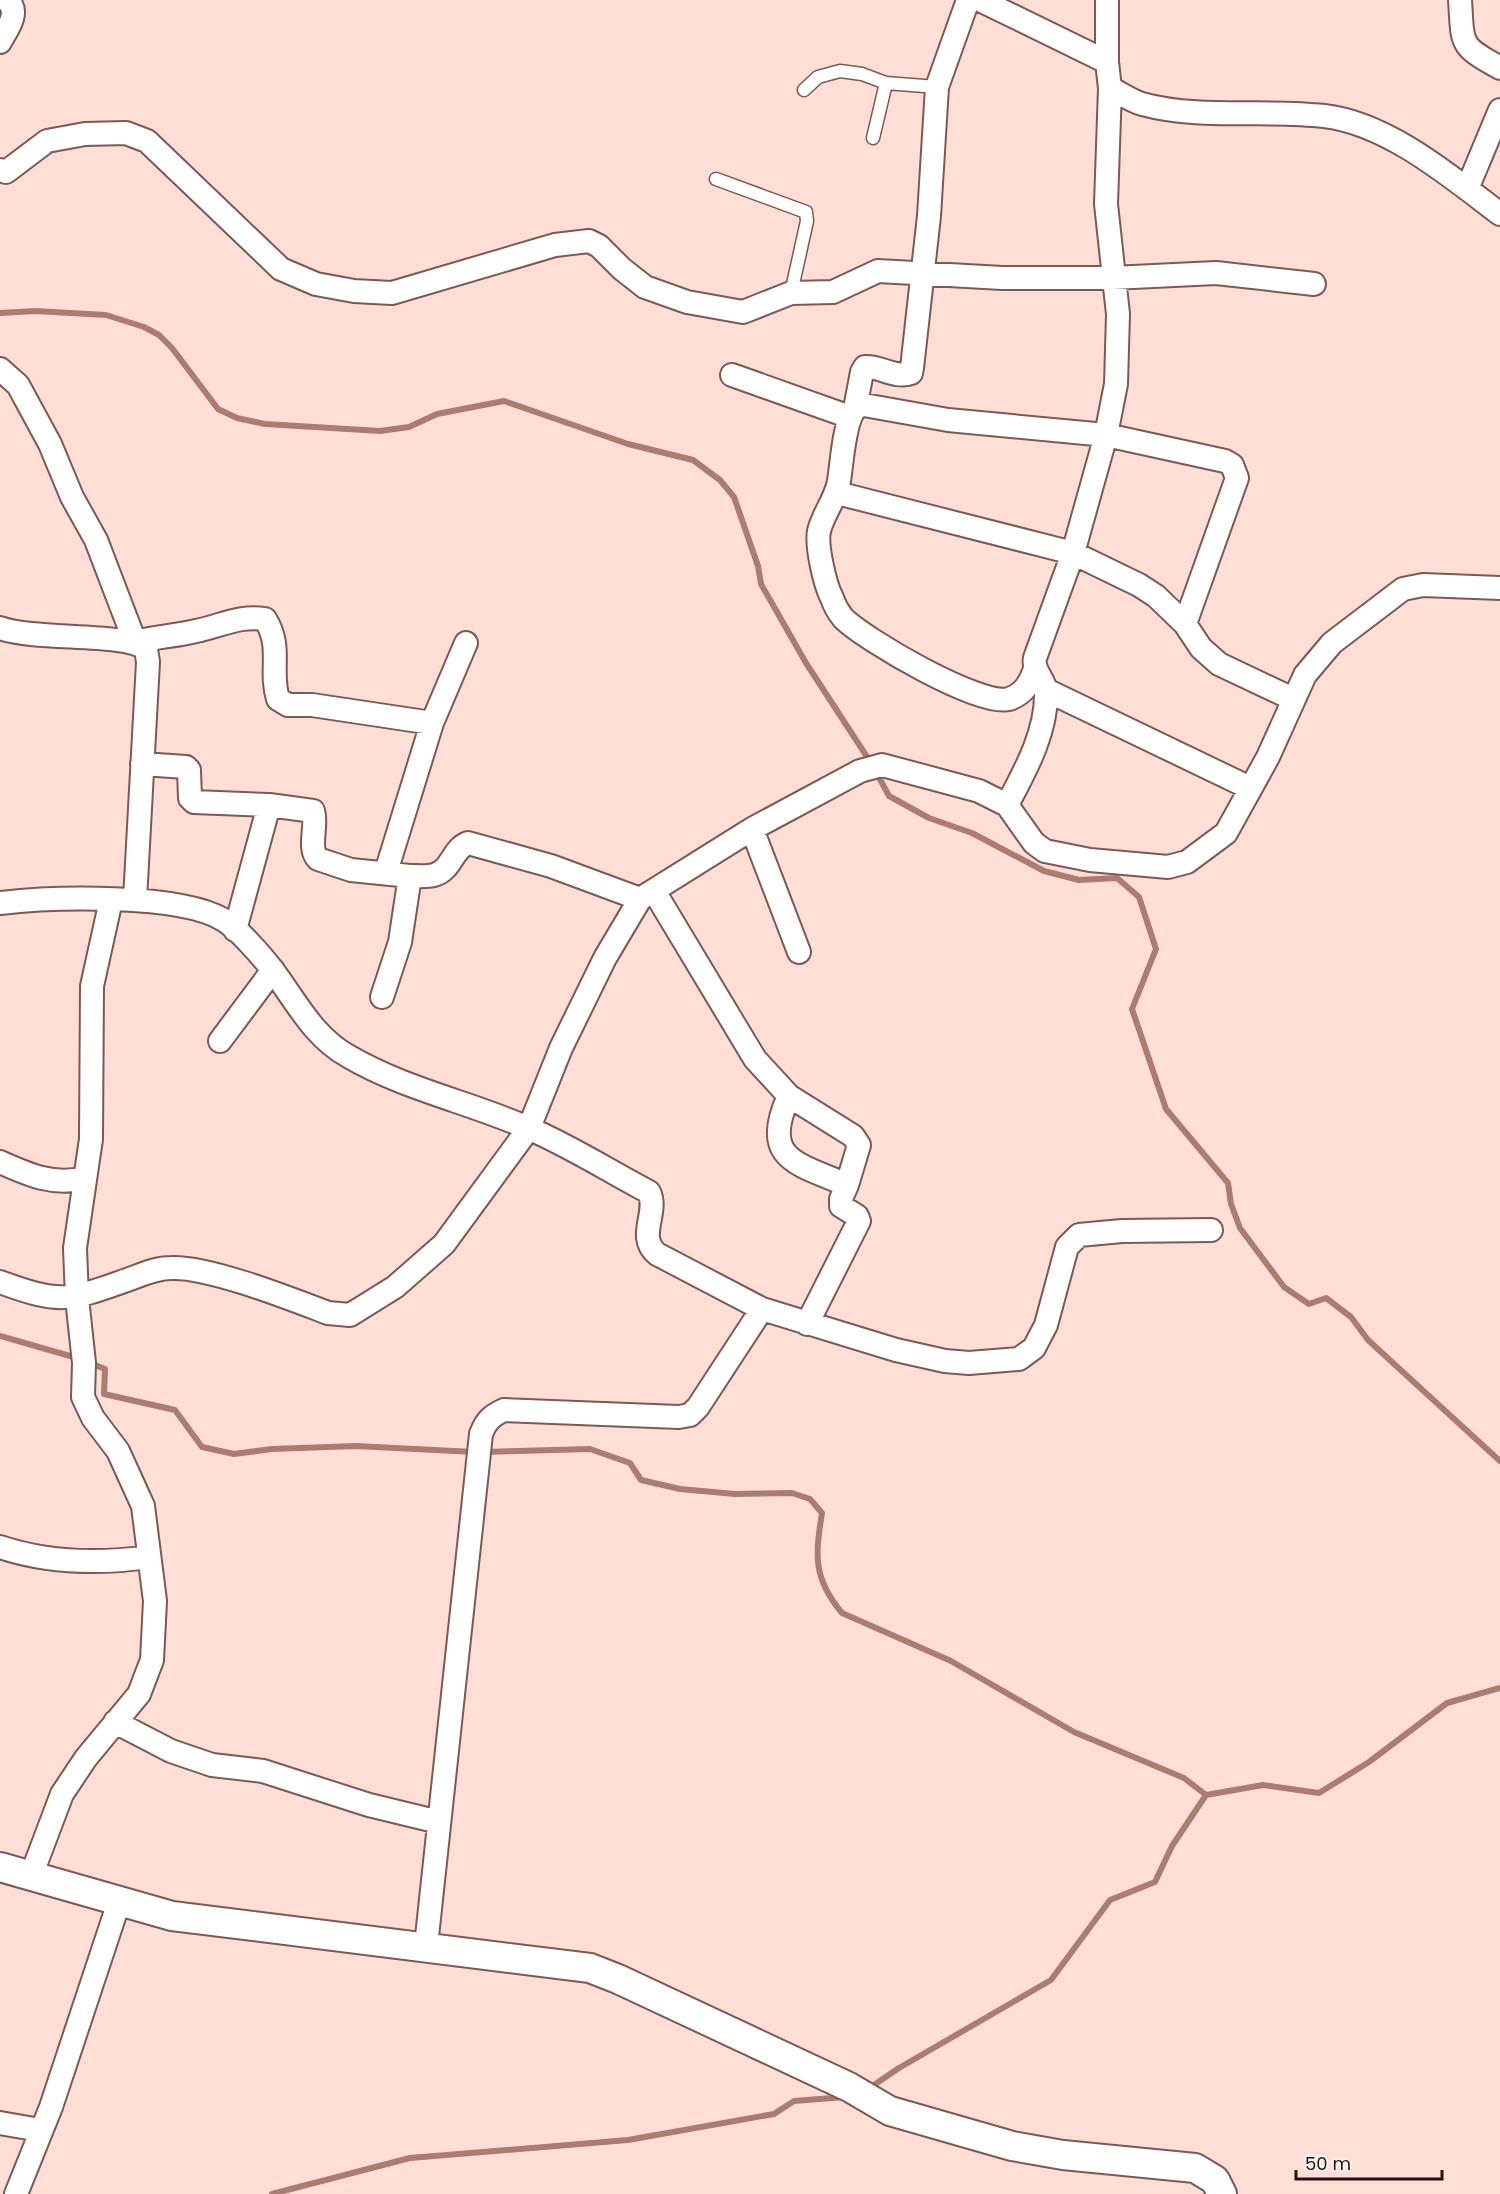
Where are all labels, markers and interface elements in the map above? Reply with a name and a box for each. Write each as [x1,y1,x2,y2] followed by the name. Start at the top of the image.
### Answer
[1296,2143,1442,2181] scale bar
[1305,2151,1351,2176] text: 50 m

